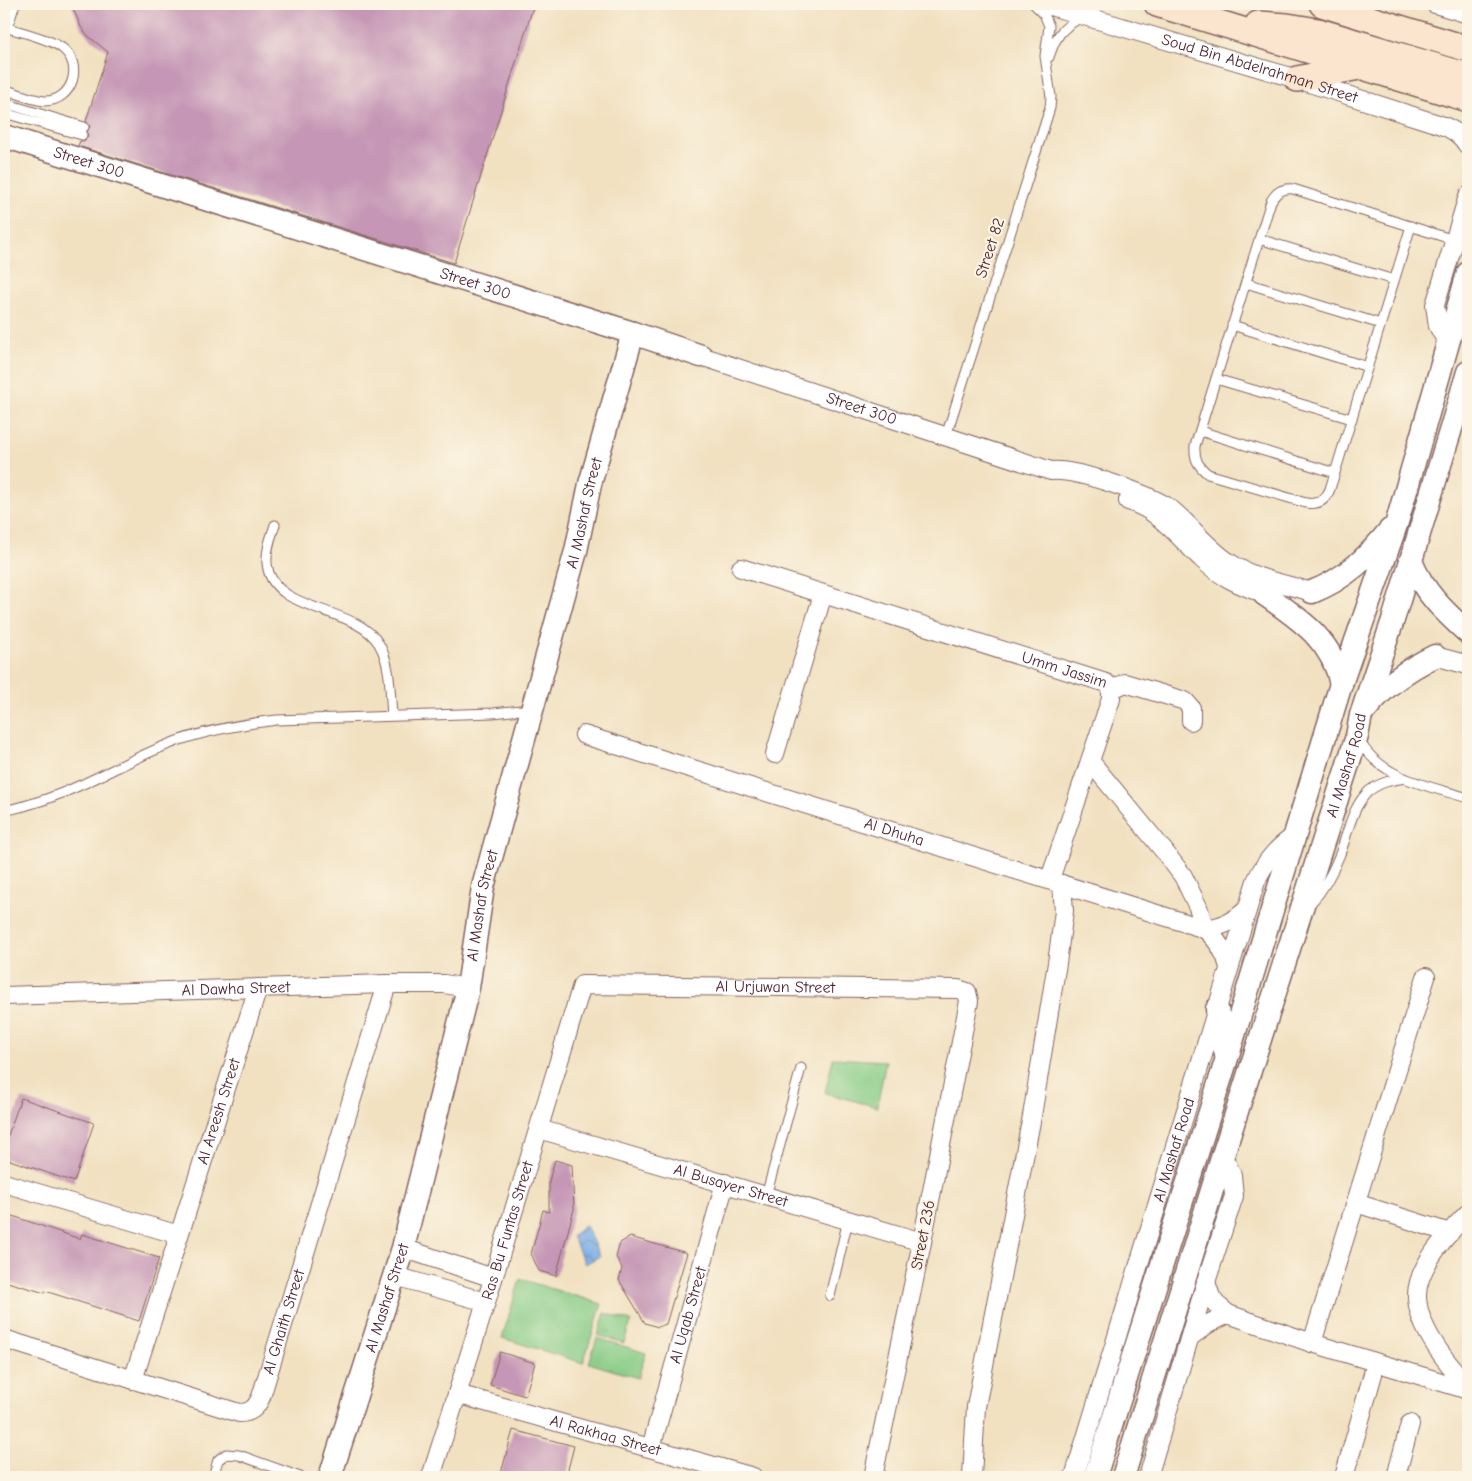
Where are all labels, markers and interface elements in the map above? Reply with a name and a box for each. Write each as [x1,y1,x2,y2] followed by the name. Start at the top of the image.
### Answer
[1159,30,1360,107] street label: Soud Bin Abdelrahman Street
[51,143,126,182] street label: Street 300
[972,216,1008,280] street label: Street 82
[438,264,513,303] street label: Street 300
[824,389,899,429] street label: Street 300
[563,455,606,571] street label: Al Mashaf Street
[1019,648,1109,692] street label: Umm Jassim
[1323,712,1370,820] street label: Al Mashaf Road
[862,814,926,850] street label: Al Dhuha
[463,847,502,963] street label: Al Mashaf Street
[716,977,836,997] street label: Al Urjuwan Street
[181,978,291,999] street label: Al Dawha Street
[193,1056,244,1167] street label: Al Areesh Street
[1150,1096,1198,1204] street label: Al Mashaf Road
[478,1159,537,1302] street label: Ras Bu Funtas Street
[672,1160,790,1211] street label: Al Busayer Street
[907,1199,939,1271] street label: Street 236
[361,1241,413,1355] street label: Al Mashaf Street
[666,1264,710,1366] street label: Al Uqab Street
[259,1267,308,1377] street label: Al Ghaith Street
[548,1412,663,1460] street label: Al Rakhaa Street

